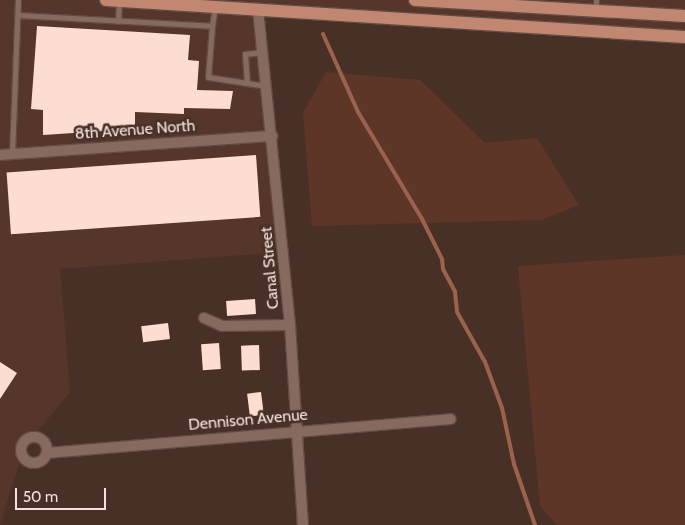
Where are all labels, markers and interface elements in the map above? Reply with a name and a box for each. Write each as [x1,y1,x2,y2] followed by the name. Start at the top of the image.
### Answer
[74,116,196,144] street label: 8th Avenue North
[257,226,283,310] street label: Canal Street
[188,405,308,435] street label: Dennison Avenue
[18,478,109,510] scale bar
[23,488,58,506] text: 50 m

